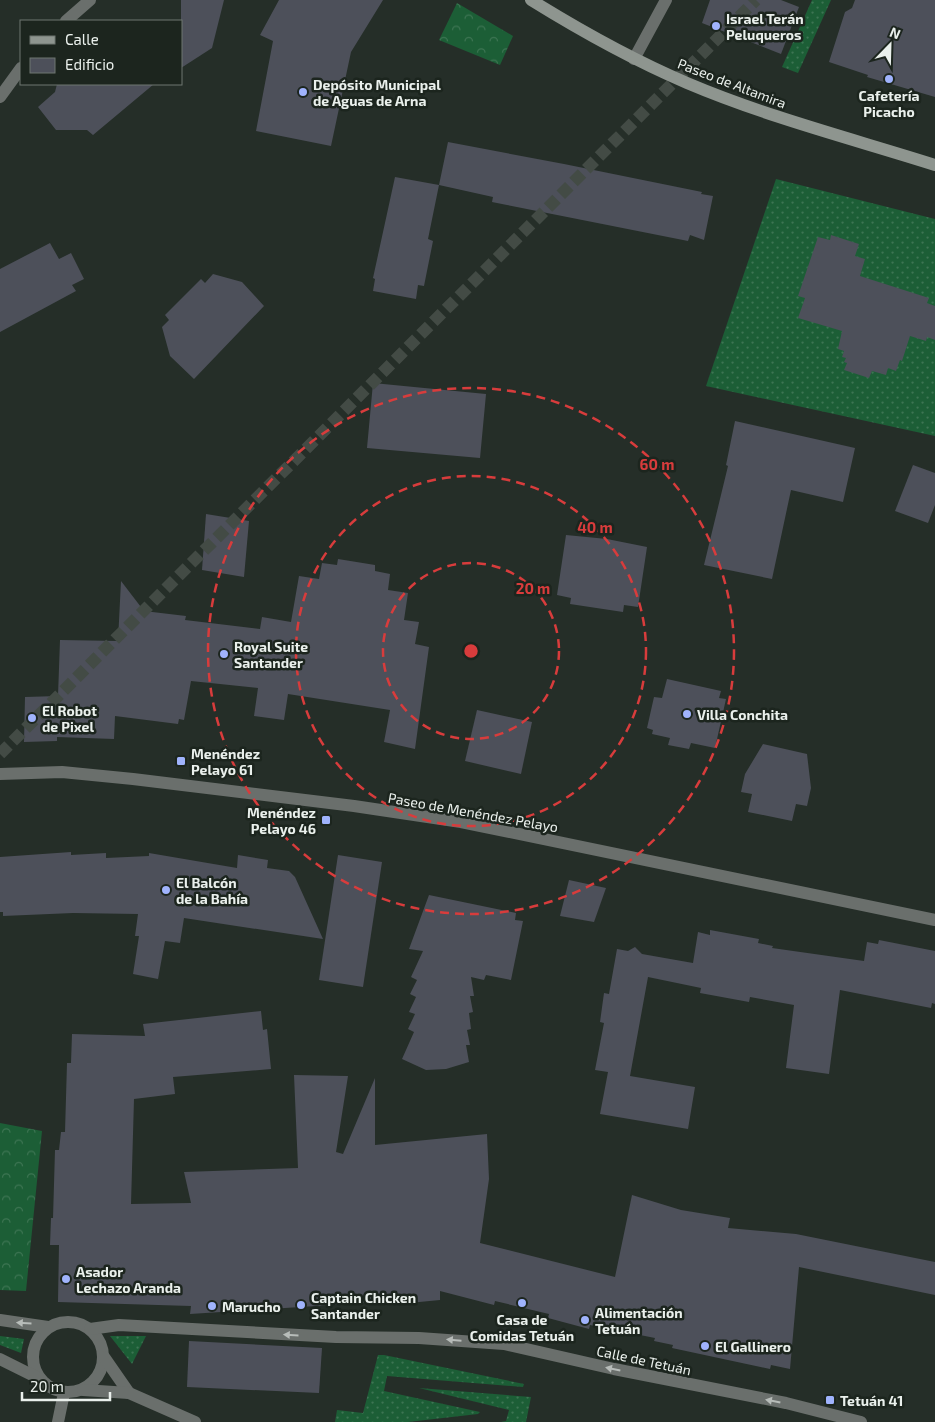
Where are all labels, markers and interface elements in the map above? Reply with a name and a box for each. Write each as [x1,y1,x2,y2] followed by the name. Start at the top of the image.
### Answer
[726,10,804,43] place label: Israel Terán Peluqueros
[20,20,182,85] legend
[710,20,722,32] marker: Israel Terán Peluqueros
[865,20,915,70] north arrow
[887,23,903,42] text: N
[65,30,99,48] text: Calle
[65,55,114,73] text: Edificio
[675,55,789,111] street label: Paseo de Altamira
[883,73,895,85] marker: Cafetería Picacho
[313,76,441,109] place label: Depósito Municipal de Aguas de Arna
[297,86,309,98] marker: Depósito Municipal de Aguas de Arna
[858,87,920,120] place label: Cafetería Picacho
[640,455,674,473] text: 60 m
[577,518,613,536] text: 40 m
[516,579,550,597] text: 20 m
[234,638,308,671] place label: Royal Suite Santander
[462,642,480,660] centre of rings
[218,648,230,660] marker: Royal Suite Santander
[42,702,97,735] place label: El Robot de Pixel
[697,706,788,723] place label: Villa Conchita
[681,708,693,720] marker: Villa Conchita
[26,712,38,724] marker: El Robot de Pixel
[191,745,260,778] place label: Menéndez Pelayo 61
[175,755,187,767] marker: Menéndez Pelayo 61
[387,789,559,835] street label: Paseo de Menéndez Pelayo
[247,804,316,837] place label: Menéndez Pelayo 46
[320,814,332,826] marker: Menéndez Pelayo 46
[176,874,248,907] place label: El Balcón de la Bahía
[160,884,172,896] marker: El Balcón de la Bahía
[76,1263,181,1296] place label: Asador Lechazo Aranda
[60,1273,72,1285] marker: Asador Lechazo Aranda
[311,1289,416,1322] place label: Captain Chicken Santander
[516,1297,528,1309] marker: Casa de Comidas Tetuán
[222,1298,281,1315] place label: Marucho
[295,1299,307,1311] marker: Captain Chicken Santander
[206,1300,218,1312] marker: Marucho
[595,1304,683,1337] place label: Alimentación Tetuán
[470,1311,574,1344] place label: Casa de Comidas Tetuán
[579,1314,591,1326] marker: Alimentación Tetuán
[16,1318,32,1326] one-way arrow
[283,1331,299,1339] one-way arrow
[445,1336,461,1344] one-way arrow
[715,1338,791,1355] place label: El Gallinero
[699,1340,711,1352] marker: El Gallinero
[595,1342,693,1378] street label: Calle de Tetuán
[606,1365,621,1373] one-way arrow
[22,1370,110,1402] scale bar
[30,1377,64,1395] text: 20 m
[840,1392,903,1409] place label: Tetuán 41
[824,1394,836,1406] marker: Tetuán 41
[764,1396,780,1404] one-way arrow

